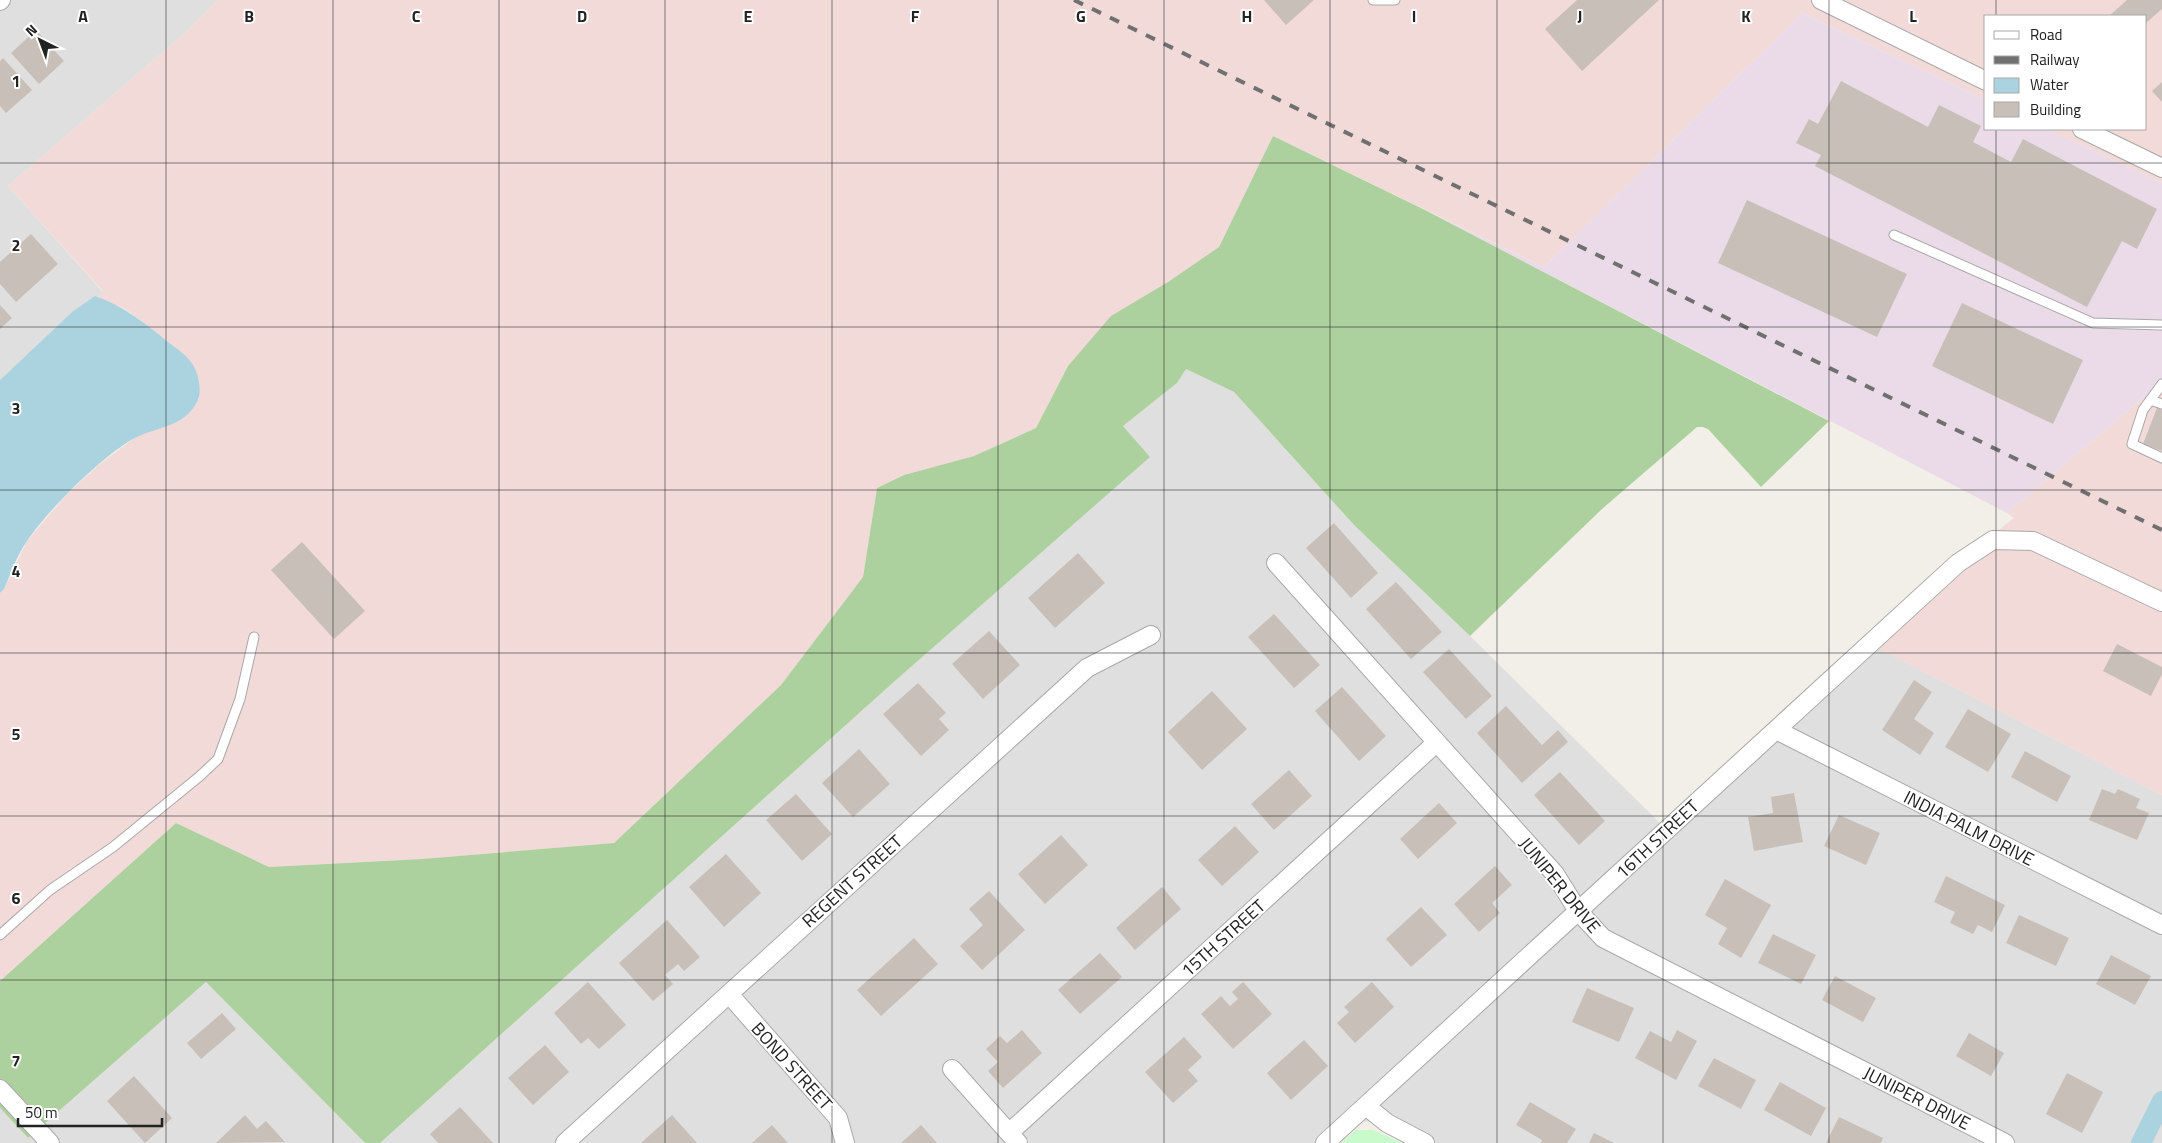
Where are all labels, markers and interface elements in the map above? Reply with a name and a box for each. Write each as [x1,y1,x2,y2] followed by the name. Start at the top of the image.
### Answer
[78,4,88,28] text: A
[244,4,254,28] text: B
[412,4,421,28] text: C
[577,4,587,28] text: D
[744,4,753,28] text: E
[911,4,920,28] text: F
[1076,4,1086,28] text: G
[1242,4,1252,28] text: H
[1412,4,1416,28] text: I
[1578,4,1582,28] text: J
[1741,4,1751,28] text: K
[1909,4,1917,28] text: L
[15,15,65,65] north arrow
[1984,15,2147,130] legend
[20,19,42,41] text: N
[2030,23,2062,46] text: Road
[2030,48,2080,71] text: Railway
[12,69,20,93] text: 1
[2030,73,2069,96] text: Water
[2030,98,2081,121] text: Building
[12,233,20,257] text: 2
[12,396,20,420] text: 3
[12,559,21,583] text: 4
[12,722,21,746] text: 5
[1899,783,2039,873] street label: INDIA PALM DRIVE
[1609,793,1705,885] street label: 16TH STREET
[796,828,909,934] street label: REGENT STREET
[1513,831,1607,939] street label: JUNIPER DRIVE
[12,886,21,910] text: 6
[1175,892,1272,983] street label: 15TH STREET
[745,1016,839,1116] street label: BOND STREET
[12,1049,20,1073] text: 7
[1859,1059,1975,1137] street label: JUNIPER DRIVE
[18,1096,161,1128] scale bar
[25,1101,58,1124] text: 50 m

